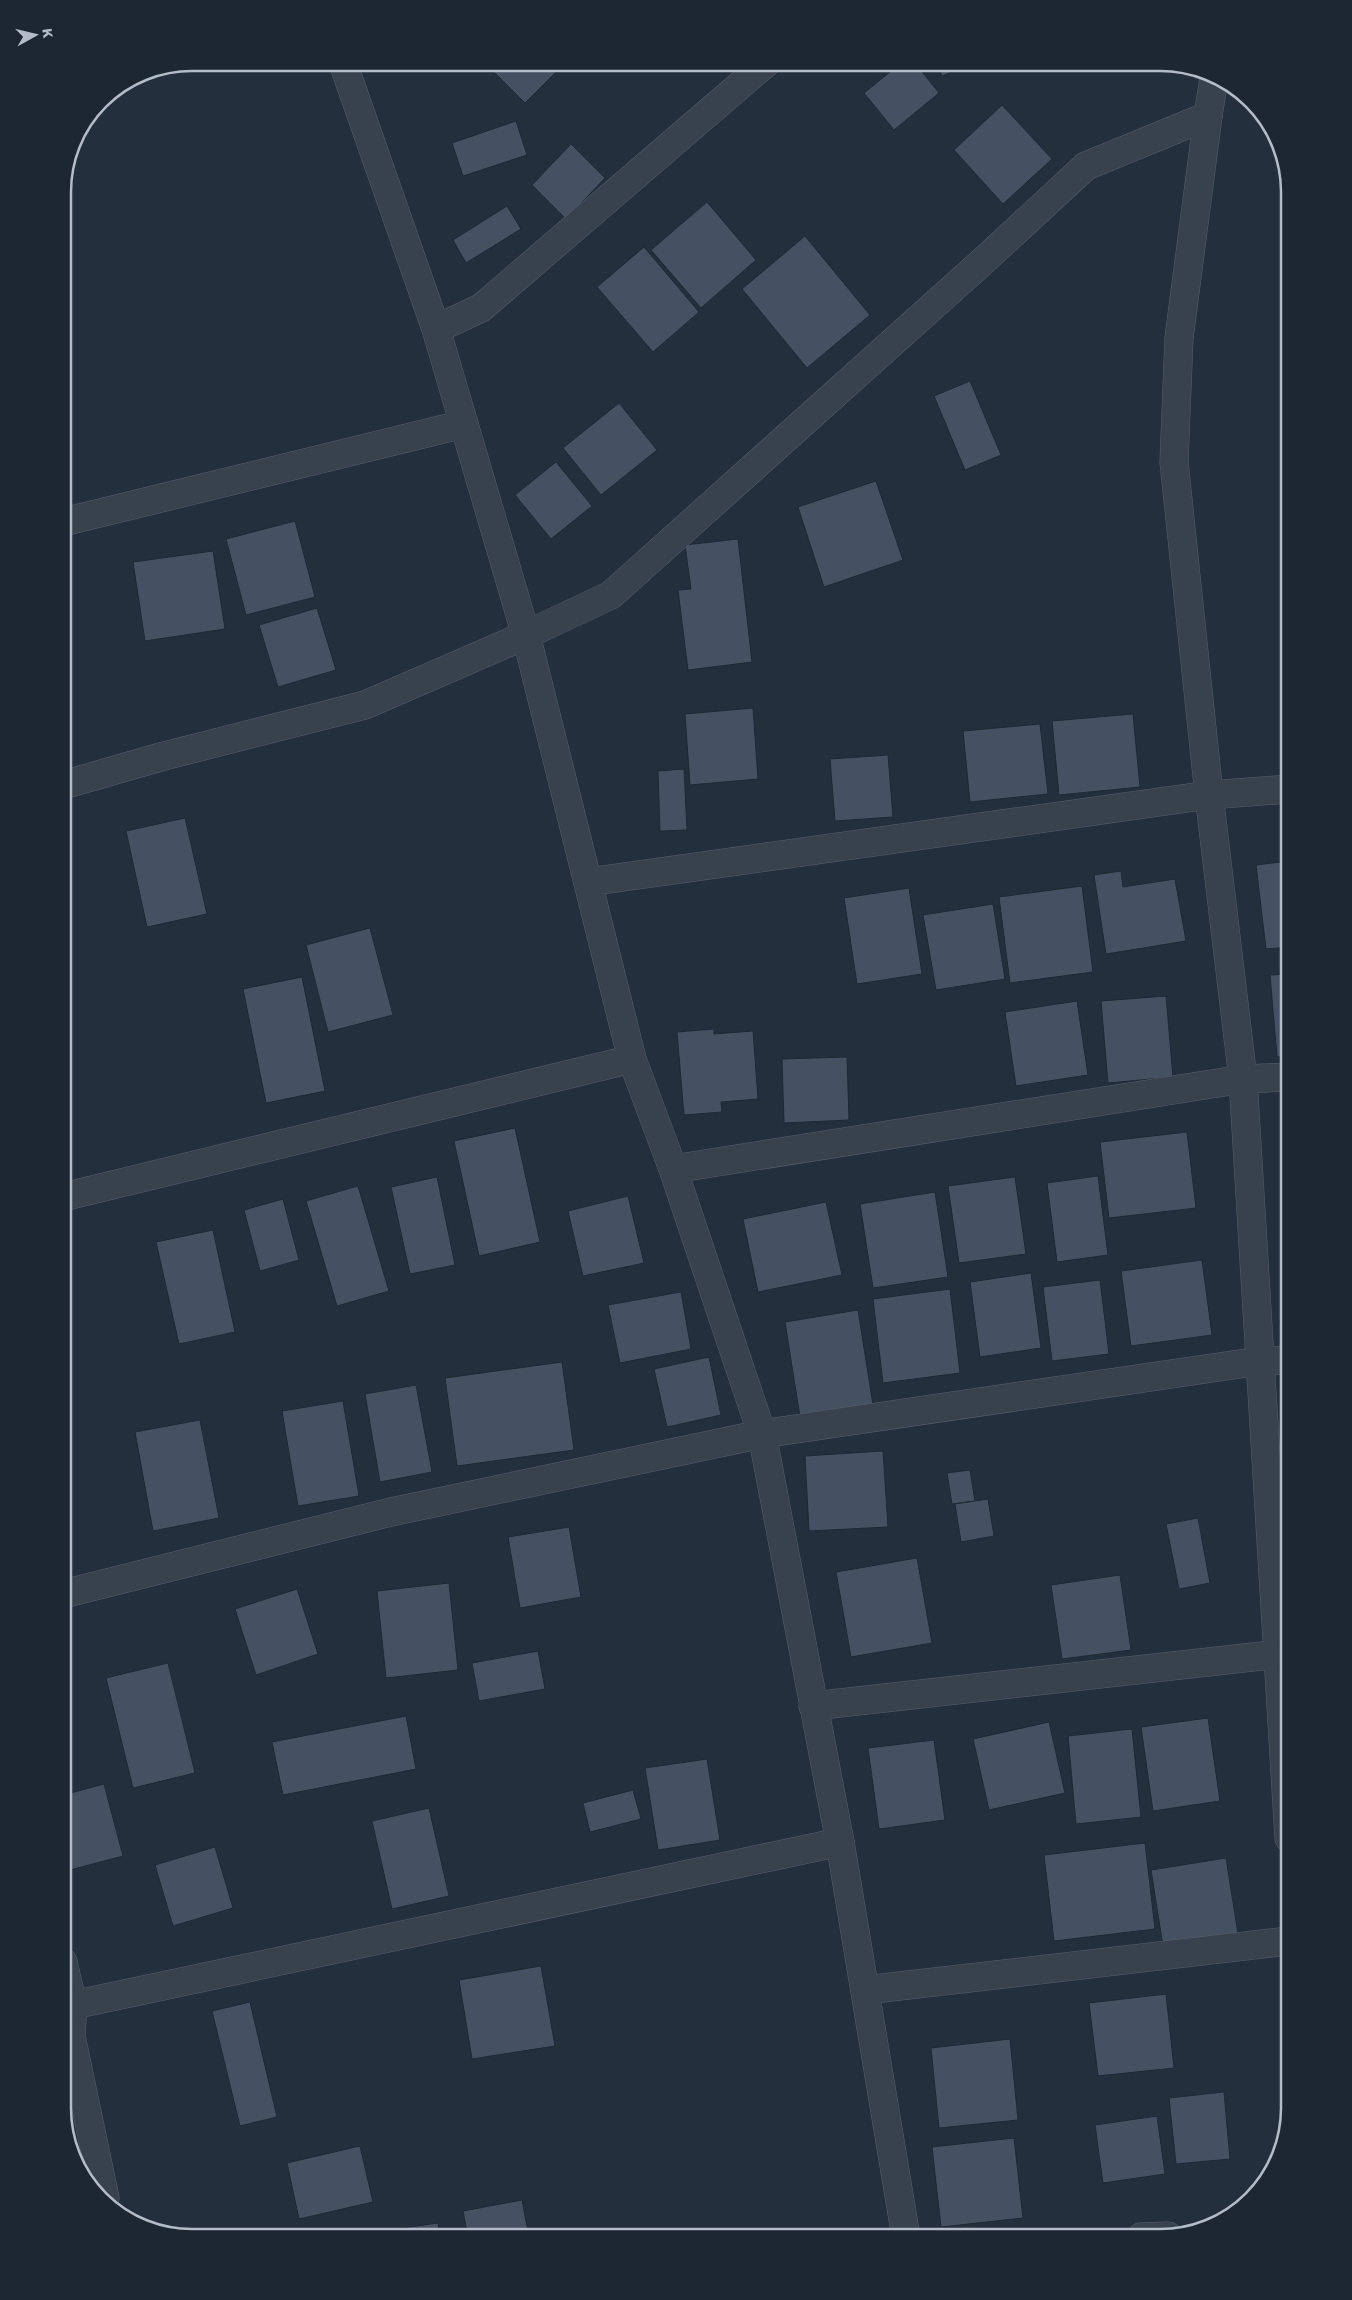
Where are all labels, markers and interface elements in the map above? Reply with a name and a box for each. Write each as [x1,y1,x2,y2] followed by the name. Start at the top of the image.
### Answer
[10,10,60,60] north arrow
[39,27,57,39] text: K

